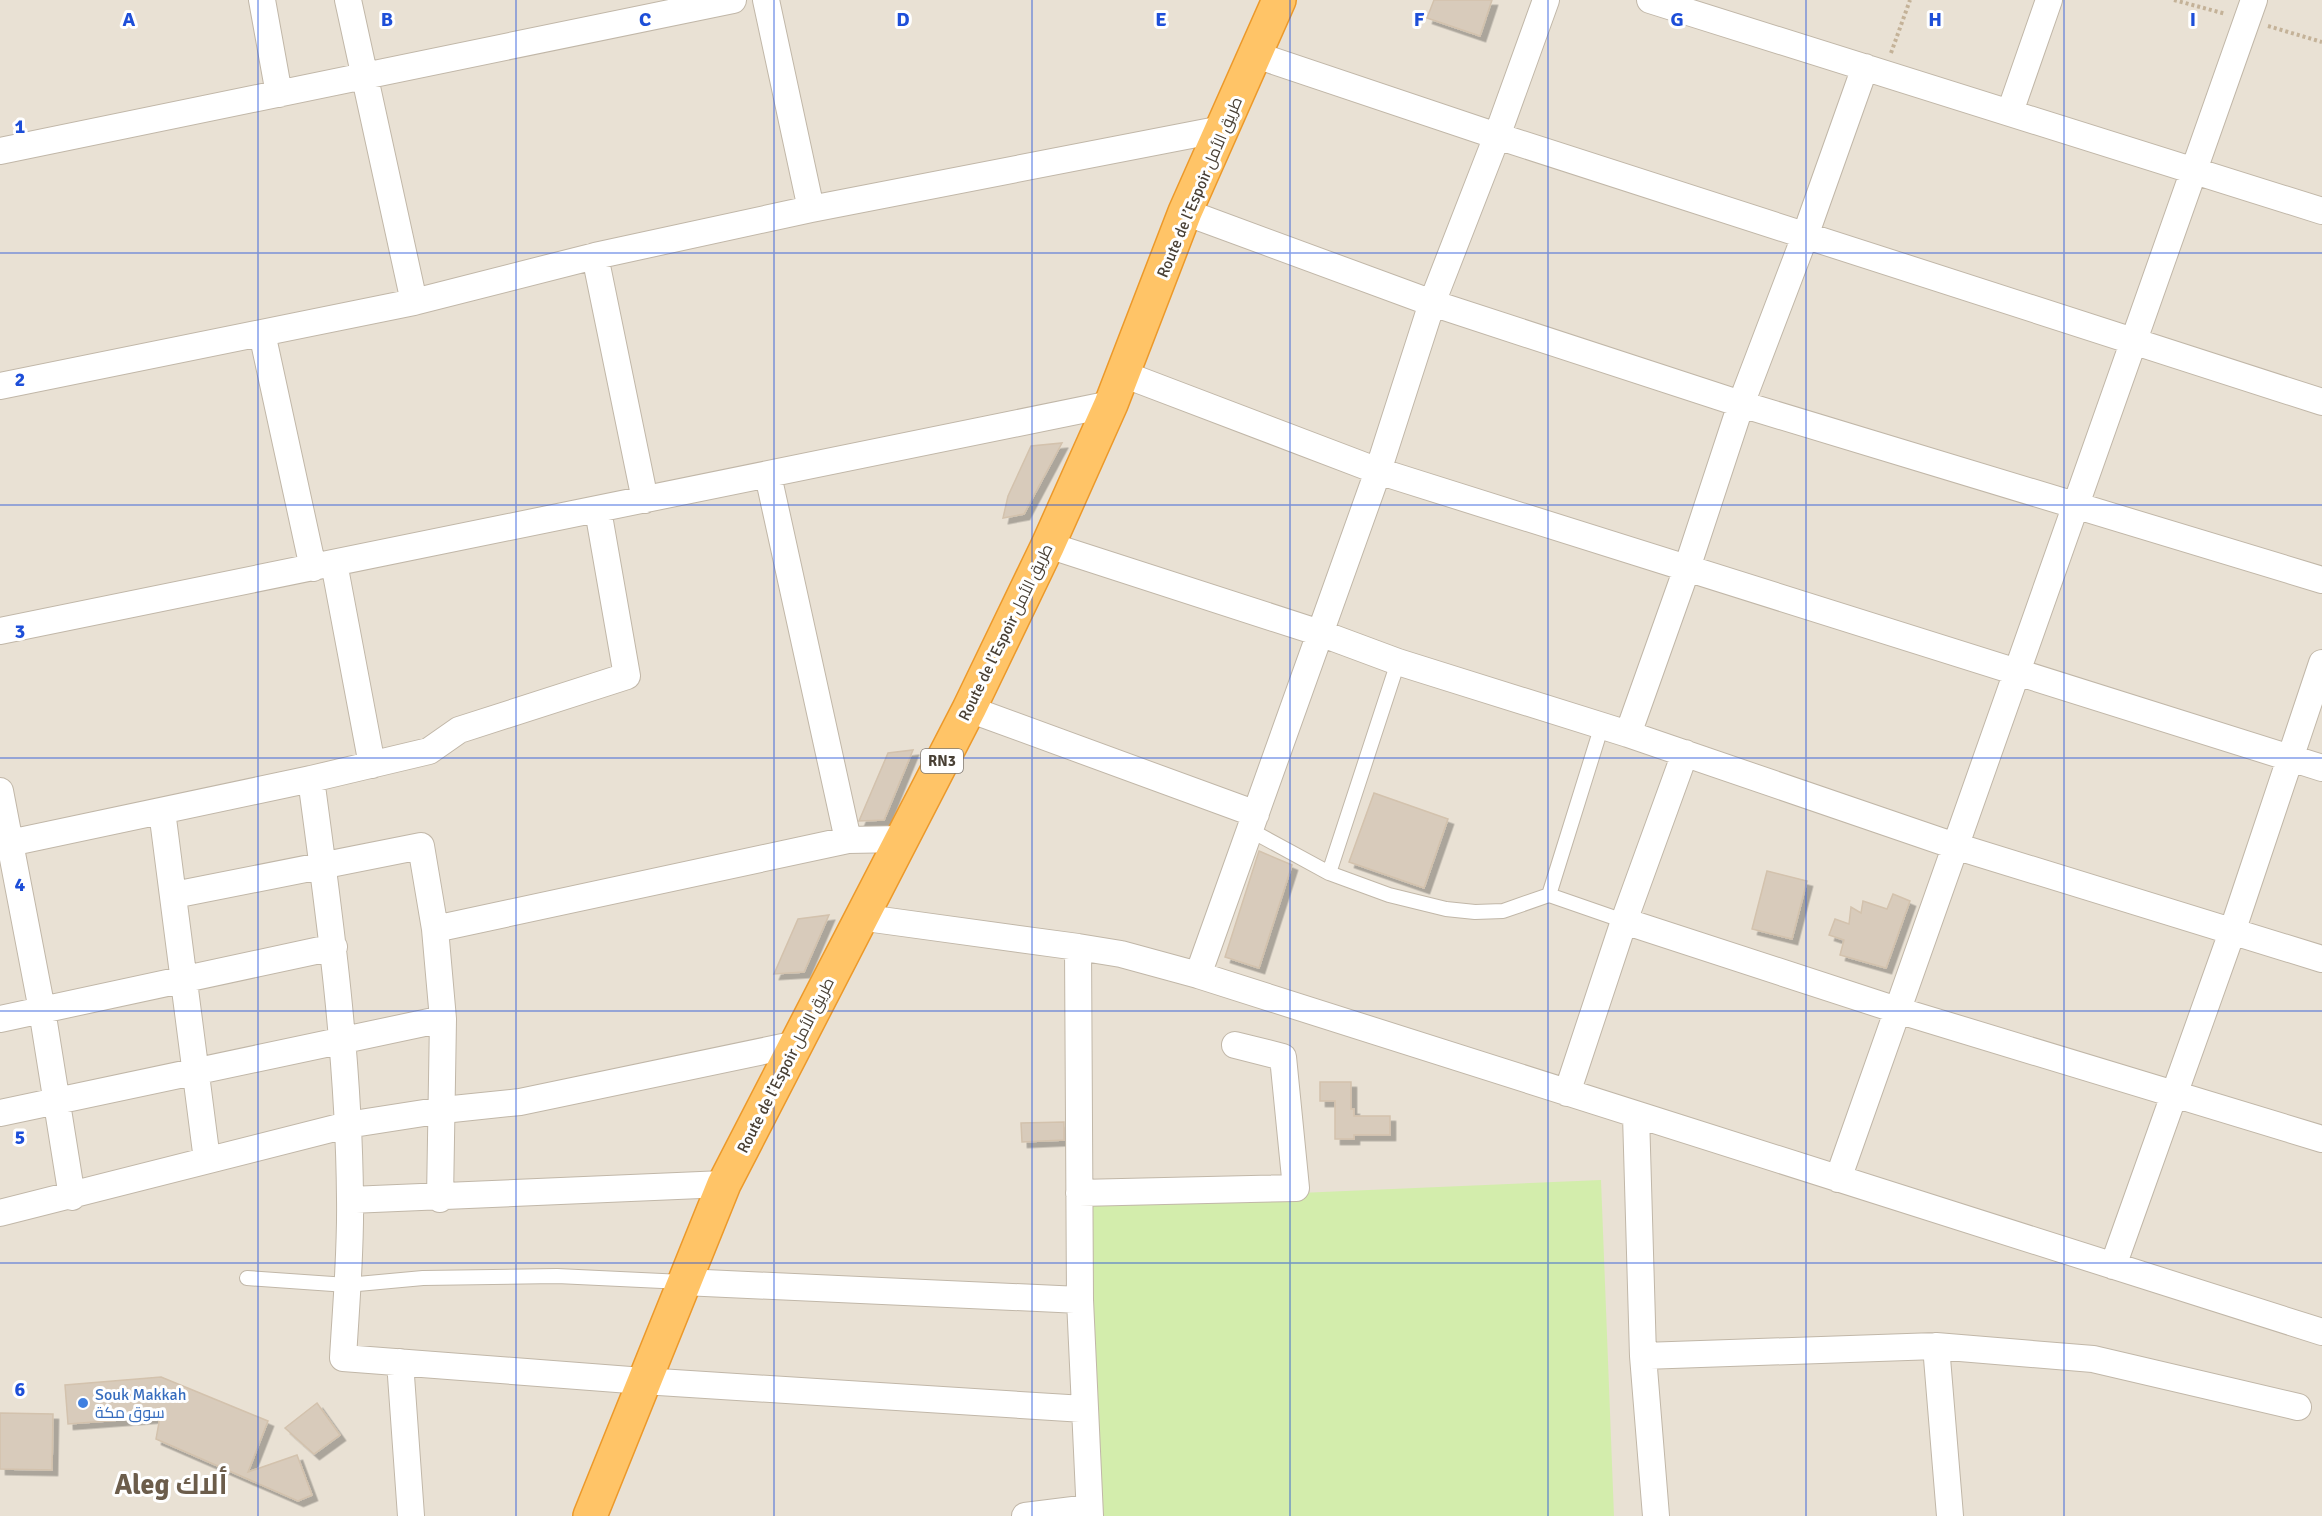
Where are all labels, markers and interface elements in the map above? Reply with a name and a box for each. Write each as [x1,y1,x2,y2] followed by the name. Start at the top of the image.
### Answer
[123,7,136,32] text: A
[381,7,393,32] text: B
[639,7,651,32] text: C
[896,7,910,32] text: D
[1155,7,1167,32] text: E
[1414,7,1425,32] text: F
[1670,7,1684,32] text: G
[1928,7,1942,32] text: H
[2190,7,2196,32] text: I
[1153,94,1247,281] street label: Route de l’Espoir طريق الأمل
[15,114,26,139] text: 1
[15,367,25,392] text: 2
[954,541,1058,724] street label: Route de l’Espoir طريق الأمل
[15,619,25,644] text: 3
[921,749,963,773] road number: RN3
[15,872,26,897] text: 4
[733,974,839,1157] street label: Route de l’Espoir طريق الأمل
[15,1125,25,1150] text: 5
[15,1377,26,1402] text: 6
[95,1385,186,1423] place label: Souk Makkah سوق مكة
[76,1396,90,1410] marker: Souk Makkah سوق مكة
[115,1466,227,1502] district label: Aleg ألاك

